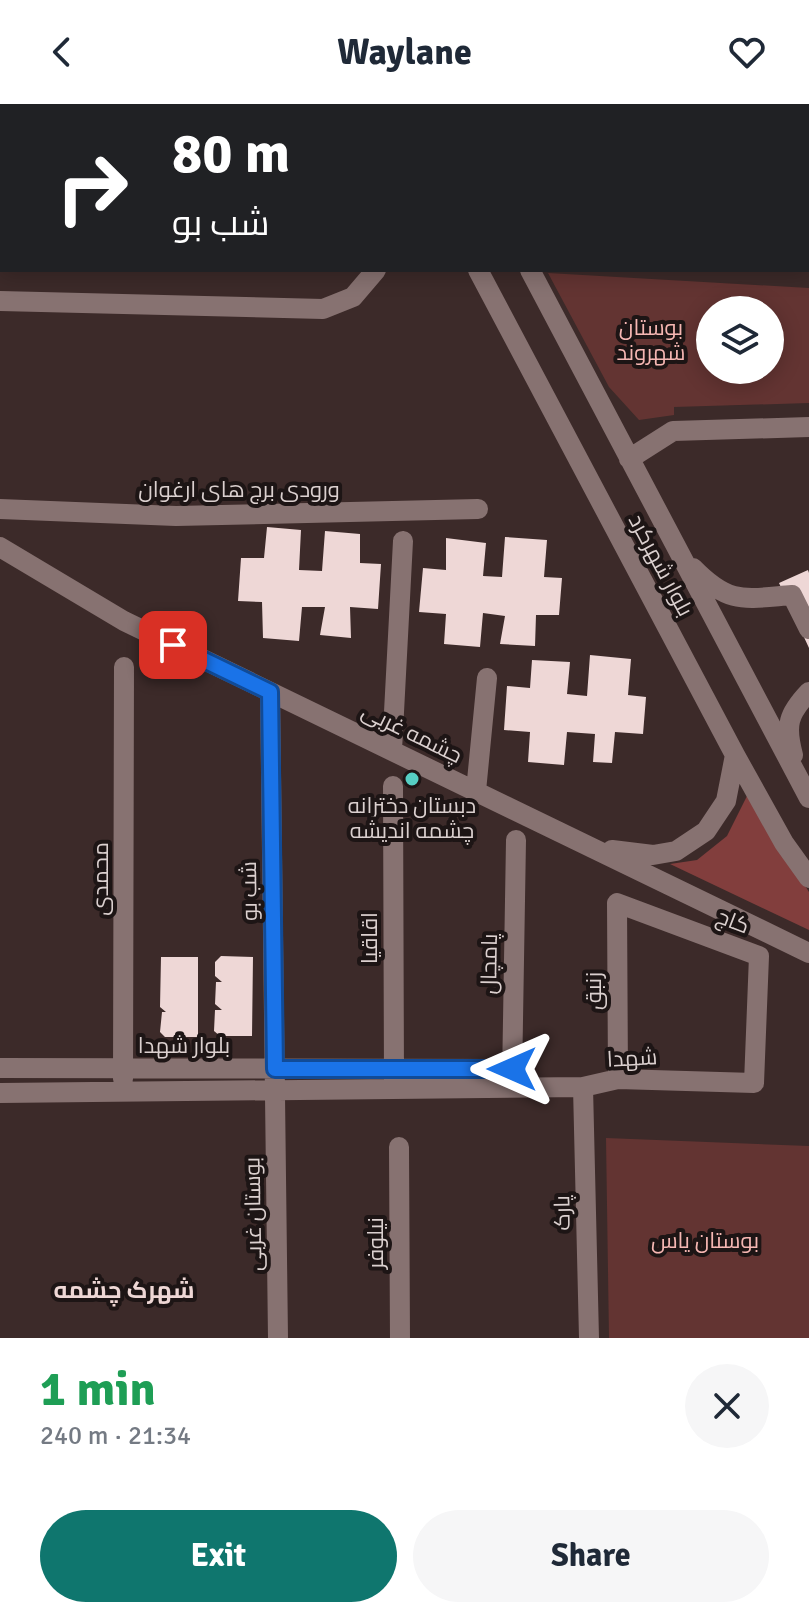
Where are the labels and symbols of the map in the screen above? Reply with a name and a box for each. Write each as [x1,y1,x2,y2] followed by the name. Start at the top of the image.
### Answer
[617,314,685,366] park label: بوستان شهروند
[138,476,340,504] street label: ورودی برج های ارغوان
[623,509,699,621] street label: بلوار شهرکرد
[139,611,207,679] pin
[357,697,467,770] street label: چشمه غربی
[403,770,421,788] marker: دبستان دخترانه چشمه اندیشه
[348,792,476,845] place label: دبستان دخترانه چشمه اندیشه
[87,842,114,916] street label: محمدی
[235,861,263,921] street label: شب بو
[712,902,753,940] street label: کاج
[356,912,383,964] street label: اقاقیا
[475,933,504,995] street label: پامچال
[580,972,607,1010] street label: زنبق
[470,1027,554,1111] position arrow
[138,1032,230,1059] street label: بلوار شهدا
[606,1043,658,1073] street label: شهدا
[239,1157,267,1271] street label: بوستان غربی
[548,1195,577,1231] street label: پارک
[362,1217,389,1271] street label: نیلوفر
[651,1227,759,1254] park label: بوستان یاس
[53,1275,195,1307] district label: شهرک چشمه

